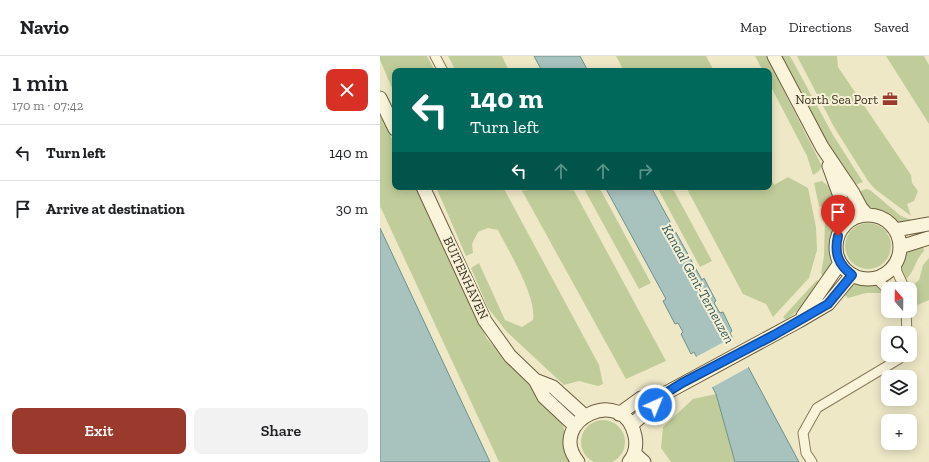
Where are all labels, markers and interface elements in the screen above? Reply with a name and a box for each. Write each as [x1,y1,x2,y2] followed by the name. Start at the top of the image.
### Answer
[20,16,69,39] text: Navio
[740,19,767,36] text: Map
[789,19,852,36] text: Directions
[874,19,909,36] text: Saved
[12,68,68,97] text: 1 min
[326,69,368,111] button: close
[470,82,543,115] text: 140 m
[404,84,456,136] icon: left
[881,90,899,108] office icon: North Sea Port
[795,92,878,107] place label: North Sea Port
[12,98,84,113] text: 170 m · 07:42
[470,116,539,138] text: Turn left
[12,142,34,164] icon: left
[46,144,106,162] text: Turn left
[329,144,368,162] text: 140 m
[508,160,530,182] icon: left
[550,160,572,182] icon: ahead
[592,160,614,182] icon: ahead
[634,160,656,182] icon: right
[821,195,855,236] pin
[12,198,34,220] icon: arrive
[46,200,185,218] text: Arrive at destination
[336,200,368,218] text: 30 m
[827,201,849,223] icon: arrive
[658,221,738,347] water label: Kanaal Gent-Terneuzen
[440,234,492,322] street label: BUITENHAVEN
[881,282,917,318] north arrow
[881,282,917,450] map controls
[881,326,917,362] button: search
[881,370,917,406] button: layers
[634,384,676,426] position arrow
[12,408,186,454] button: Exit
[194,408,368,454] button: Share
[881,414,917,450] button: +

